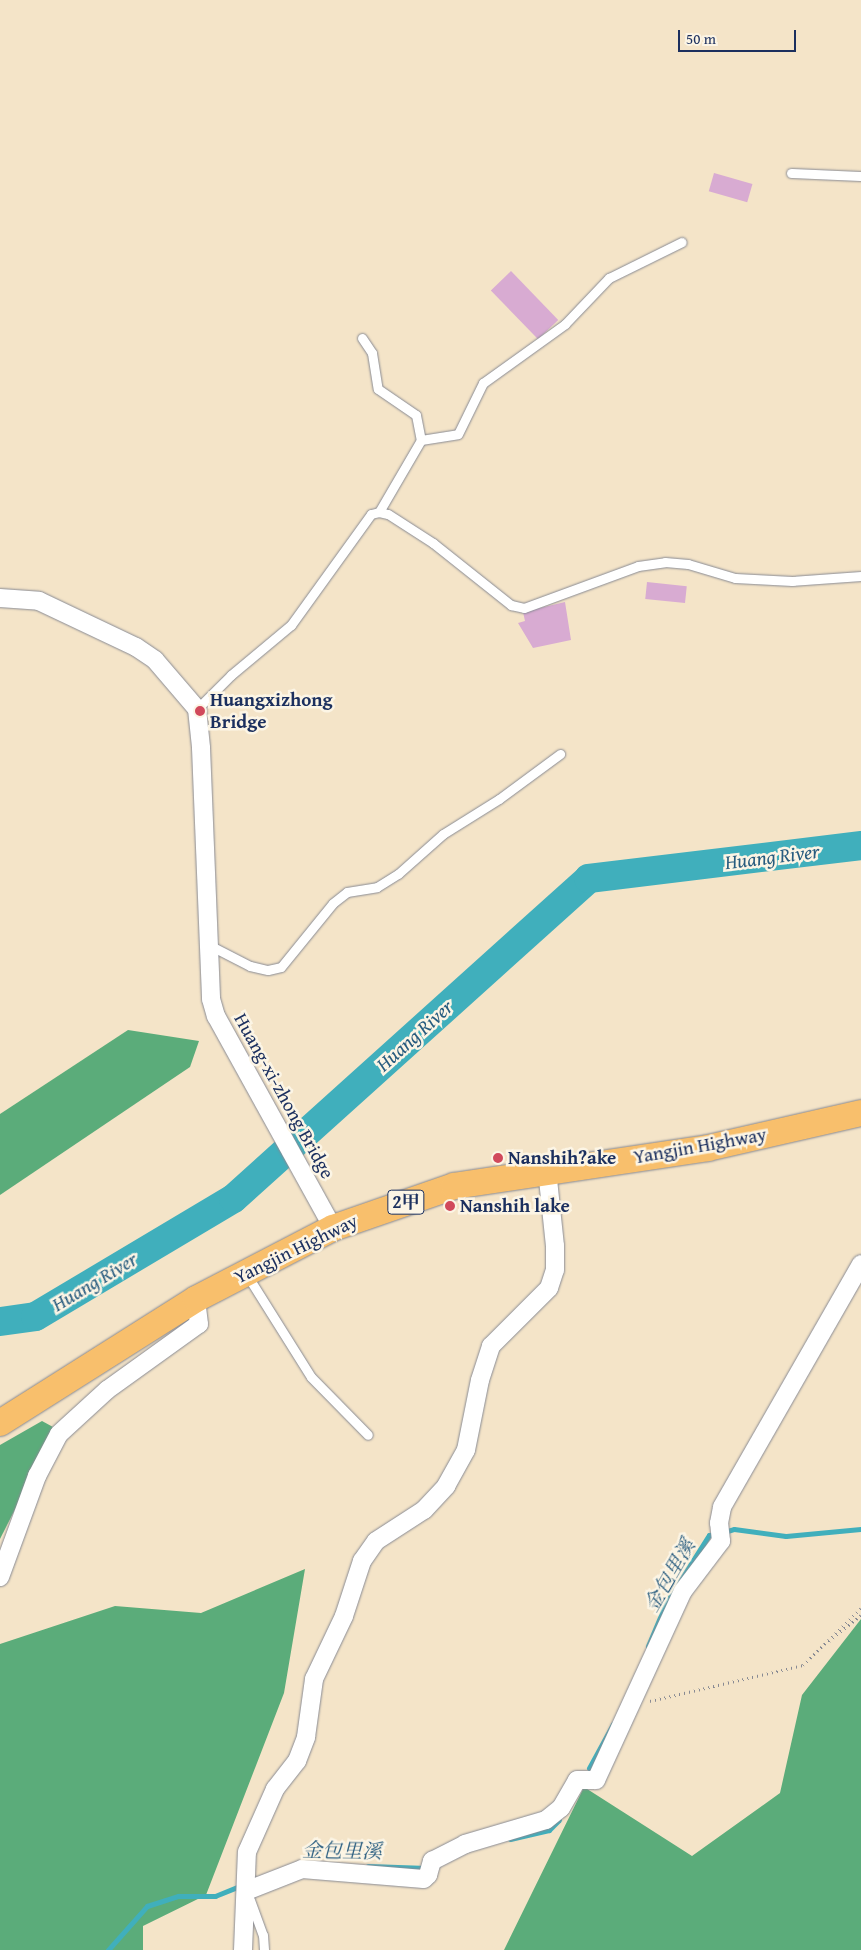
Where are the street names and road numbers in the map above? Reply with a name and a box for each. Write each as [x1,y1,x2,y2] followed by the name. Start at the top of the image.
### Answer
[229,1009,339,1183] street label: Huang-xi-zhong Bridge
[632,1123,768,1169] street label: Yangjin Highway
[387,1186,425,1218] road number: 2甲
[231,1209,361,1289] street label: Yangjin Highway

